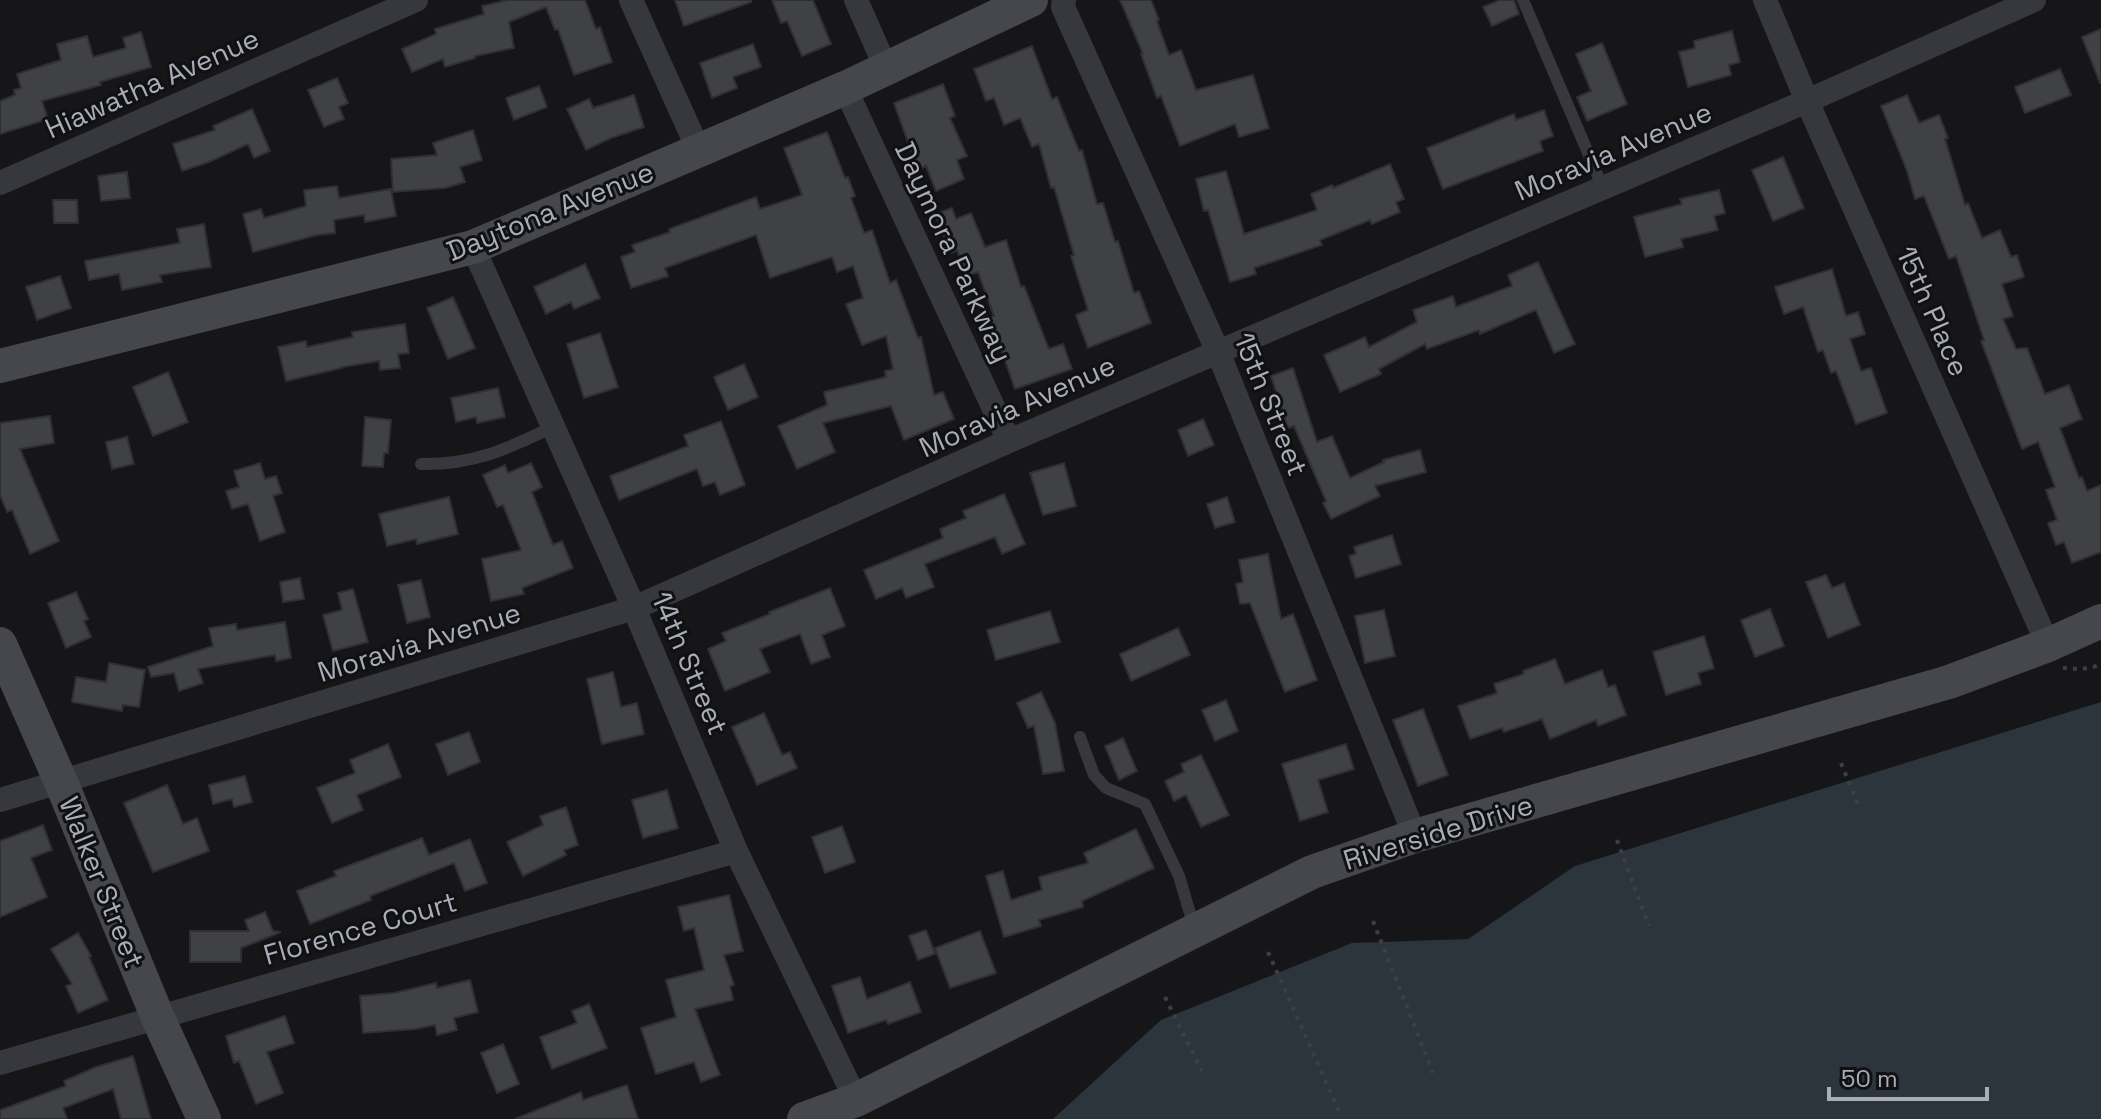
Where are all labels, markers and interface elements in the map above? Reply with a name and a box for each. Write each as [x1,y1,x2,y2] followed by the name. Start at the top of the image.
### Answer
[39,20,265,146] street label: Hiawatha Avenue
[1509,93,1717,209] street label: Moravia Avenue
[887,136,1021,368] street label: Daymora Parkway
[441,153,659,269] street label: Daytona Avenue
[1888,240,1978,382] street label: 15th Place
[1226,327,1316,481] street label: 15th Street
[913,347,1121,465] street label: Moravia Avenue
[644,586,736,740] street label: 14th Street
[313,594,525,690] street label: Moravia Avenue
[1339,786,1537,878] street label: Riverside Drive
[51,791,153,973] street label: Walker Street
[259,883,461,973] street label: Florence Court
[1829,1051,1987,1101] scale bar
[1841,1063,1898,1094] text: 50 m

